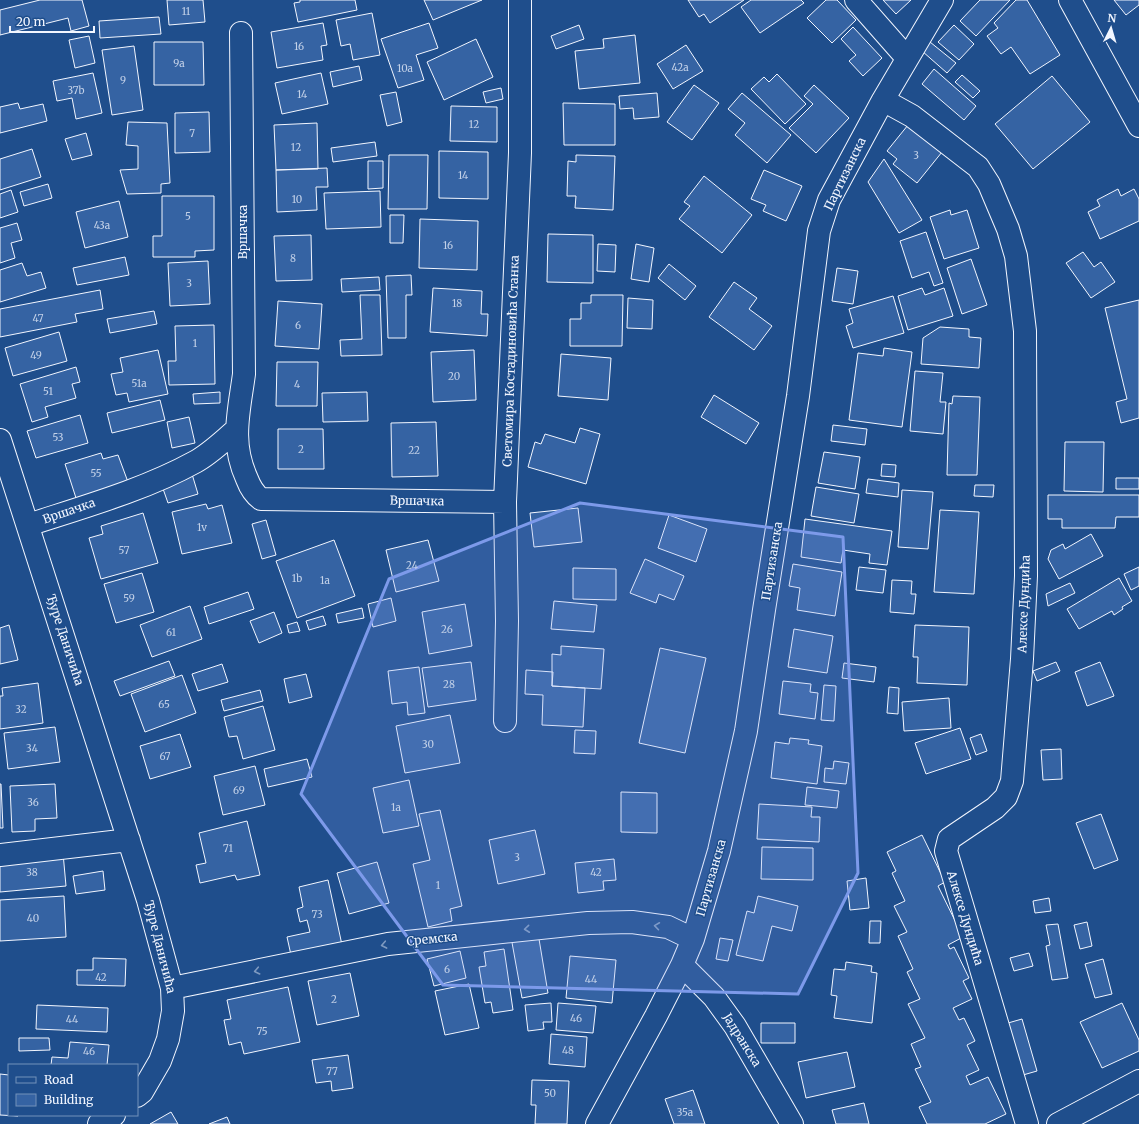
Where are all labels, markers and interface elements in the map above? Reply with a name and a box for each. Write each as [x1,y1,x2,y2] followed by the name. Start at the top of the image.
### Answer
[182,5,191,18] house number: 11
[10,8,94,34] scale bar
[1091,8,1131,48] north arrow
[1107,11,1117,25] text: N
[16,14,45,29] text: 20 m
[294,40,304,53] house number: 16
[173,57,185,70] house number: 9a
[671,61,689,74] house number: 42a
[397,62,414,75] house number: 10a
[120,74,126,87] house number: 9
[67,84,85,97] house number: 37b
[297,88,307,101] house number: 14
[469,118,479,131] house number: 12
[189,127,195,140] house number: 7
[820,134,869,213] street label: Партизанска
[291,141,301,154] house number: 12
[913,149,919,162] house number: 3
[458,169,468,182] house number: 14
[292,193,302,206] house number: 10
[235,204,250,259] street label: Вршачка
[185,210,191,223] house number: 5
[94,219,111,232] house number: 43a
[443,239,453,252] house number: 16
[290,252,296,265] house number: 8
[499,254,522,467] street label: Светомира Костадиновића Станка
[186,277,192,290] house number: 3
[452,297,462,310] house number: 18
[33,312,44,325] house number: 47
[295,319,301,332] house number: 6
[193,337,198,350] house number: 1
[30,349,42,362] house number: 49
[448,370,460,383] house number: 20
[131,377,147,390] house number: 51a
[294,378,300,391] house number: 4
[43,385,53,398] house number: 51
[52,431,64,444] house number: 53
[298,443,304,456] house number: 2
[408,444,420,457] house number: 22
[90,467,102,480] house number: 55
[390,493,445,508] street label: Вршачка
[41,494,98,527] street label: Вршачка
[758,520,785,601] street label: Партизанска
[197,521,207,534] house number: 1v
[118,544,130,557] house number: 57
[1014,554,1033,654] street label: Алексе Дундића
[406,559,418,572] house number: 24
[292,572,302,585] house number: 1b
[320,574,331,587] house number: 1a
[44,592,87,688] street label: Ђуре Даничића
[123,592,135,605] house number: 59
[441,623,453,636] house number: 26
[166,626,176,639] house number: 61
[443,678,455,691] house number: 28
[158,698,170,711] house number: 65
[15,703,27,716] house number: 32
[422,738,434,751] house number: 30
[26,742,38,755] house number: 34
[160,750,171,763] house number: 67
[233,784,245,797] house number: 69
[27,796,39,809] house number: 36
[391,801,402,814] house number: 1a
[692,837,729,918] street label: Партизанска
[223,842,233,855] house number: 71
[514,851,520,864] house number: 3
[26,866,38,879] house number: 38
[590,866,602,879] house number: 42
[944,868,987,967] street label: Алексе Дундића
[436,879,441,892] house number: 1
[142,899,179,995] street label: Ђуре Даничића
[311,908,323,921] house number: 73
[27,912,39,925] house number: 40
[654,921,660,930] one-way arrow
[524,925,530,934] one-way arrow
[406,928,459,949] street label: Сремска
[381,940,387,948] one-way arrow
[444,963,450,976] house number: 6
[254,966,260,974] one-way arrow
[95,971,107,984] house number: 42
[585,973,597,986] house number: 44
[331,993,337,1006] house number: 2
[720,1009,765,1070] street label: Јадранска
[570,1012,582,1025] house number: 46
[66,1013,78,1026] house number: 44
[256,1025,268,1038] house number: 75
[562,1044,574,1057] house number: 48
[83,1045,95,1058] house number: 46
[8,1064,138,1116] legend
[326,1065,338,1078] house number: 77
[44,1072,73,1087] text: Road
[544,1087,556,1100] house number: 50
[44,1092,94,1107] text: Building
[677,1106,694,1119] house number: 35a

